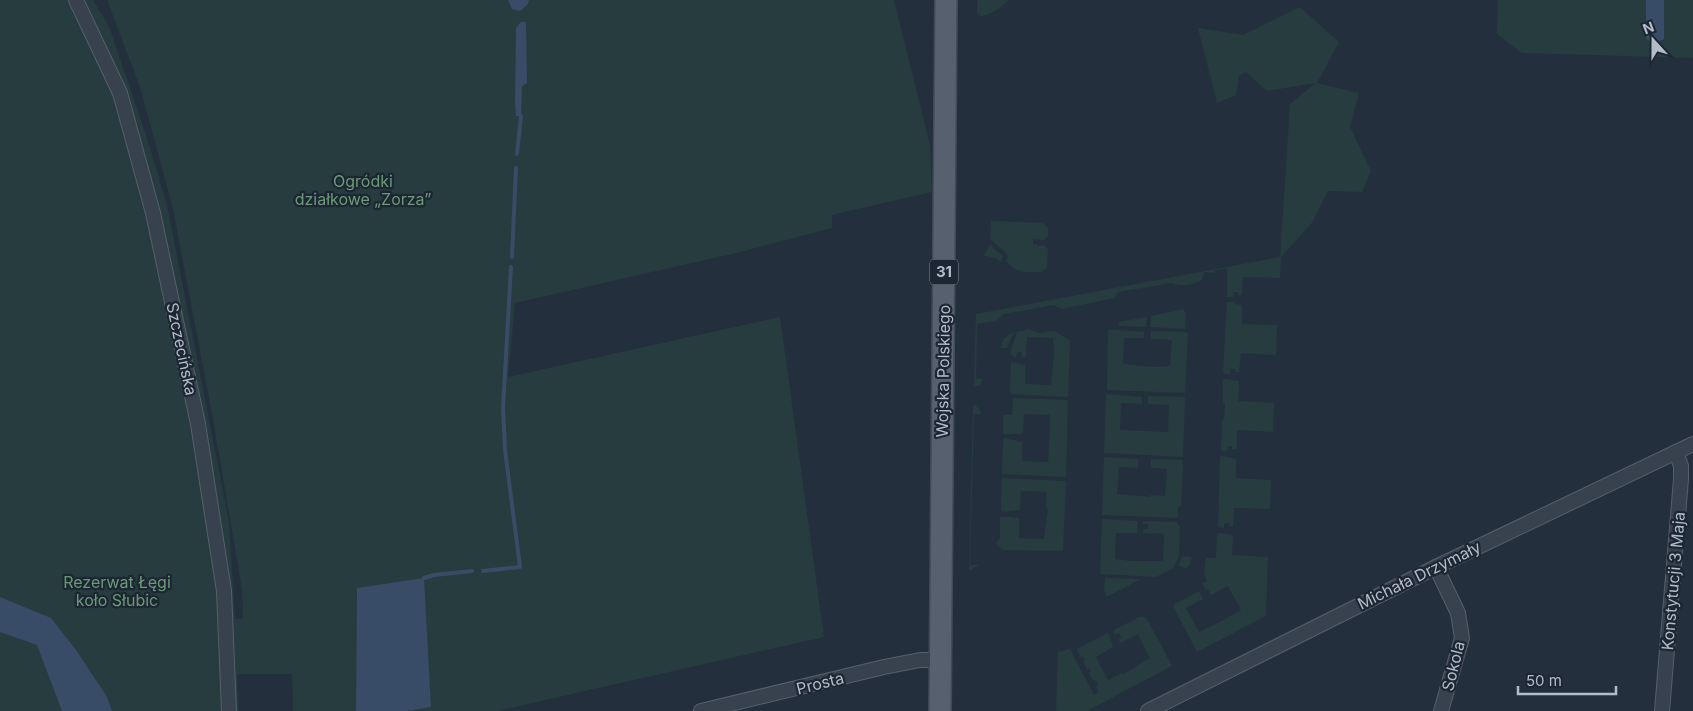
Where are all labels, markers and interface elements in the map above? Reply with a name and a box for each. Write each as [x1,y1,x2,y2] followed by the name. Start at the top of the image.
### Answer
[1628,15,1678,65] north arrow
[1640,18,1656,37] text: N
[295,171,431,209] park label: Ogródki działkowe „Zorza”
[930,260,958,284] road number: 31
[162,301,202,397] street label: Szczecińska
[932,305,954,437] street label: Wojska Polskiego
[1657,511,1689,651] street label: Konstytucji 3 Maja
[1354,537,1484,613] street label: Michała Drzymały
[63,572,171,610] park label: Rezerwat Łęgi koło Słubic
[1437,639,1469,693] street label: Sokola
[1518,664,1616,696] scale bar
[794,667,846,699] street label: Prosta
[1526,671,1562,690] text: 50 m

